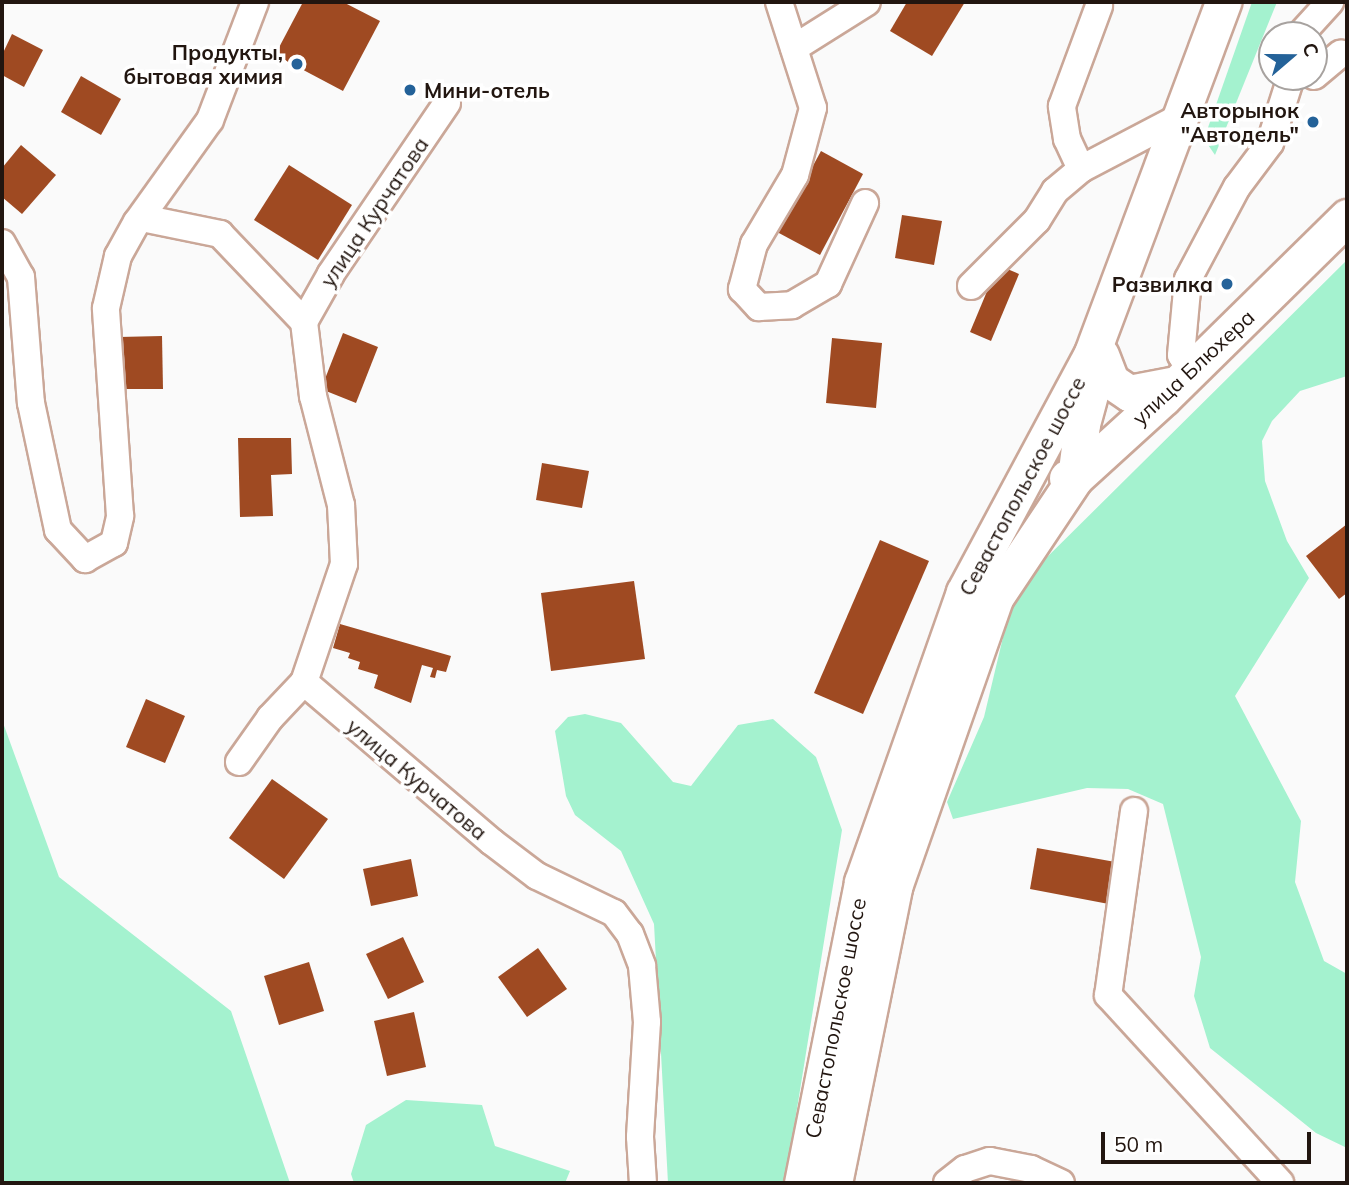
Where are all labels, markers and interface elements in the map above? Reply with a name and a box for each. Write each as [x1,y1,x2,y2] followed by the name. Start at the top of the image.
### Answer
[1258,21,1328,91] north arrow
[123,39,283,89] place label: Продукты, бытовая химия
[1297,39,1324,60] text: С
[289,56,305,72] marker: Продукты, бытовая химия
[424,77,550,103] place label: Мини-отель
[402,82,418,98] marker: Мини-отель
[1181,97,1299,147] place label: Авторынок "Автодель"
[1305,114,1321,130] marker: Авторынок "Автодель"
[315,132,433,292] street label: улица Курчатова
[1112,271,1213,297] place label: Развилка
[1219,276,1235,292] marker: Развилка
[1127,304,1259,430] street label: улица Блюхера
[954,372,1090,600] street label: Севастопольское шоссе
[342,713,492,845] street label: улица Курчатова
[799,896,871,1140] street label: Севастопольское шоссе
[1104,1118,1314,1162] scale bar
[1114,1131,1163,1157] text: 50 m

